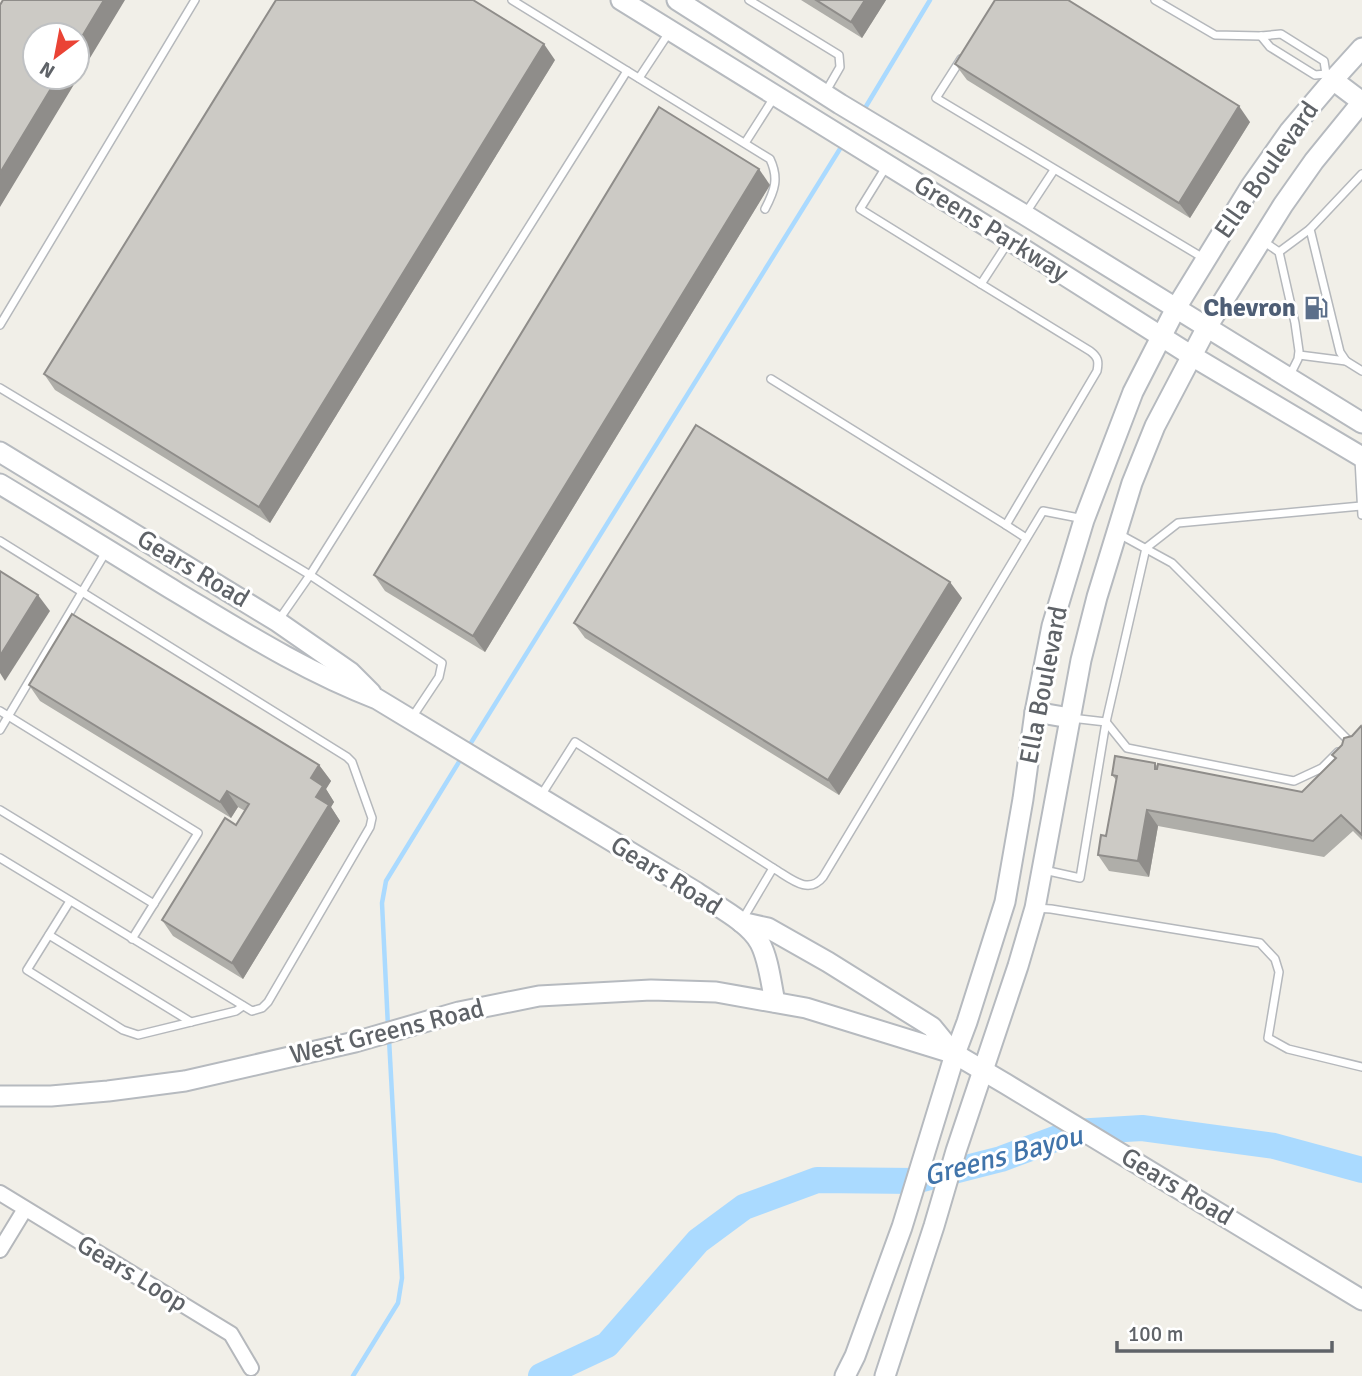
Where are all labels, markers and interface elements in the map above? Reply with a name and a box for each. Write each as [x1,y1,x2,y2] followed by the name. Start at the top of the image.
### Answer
[21,21,91,91] north arrow
[36,56,59,83] text: N
[1208,95,1326,245] street label: Ella Boulevard
[908,169,1074,289] street label: Greens Parkway
[1203,292,1296,324] place label: Chevron
[1302,294,1330,322] fuel station icon: Chevron
[131,523,255,615] street label: Gears Road
[1013,603,1075,767] street label: Ella Boulevard
[604,829,728,923] street label: Gears Road
[287,992,487,1072] street label: West Greens Road
[920,1118,1088,1194] water label: Greens Bayou
[1115,1141,1239,1233] street label: Gears Road
[71,1229,193,1319] street label: Gears Loop
[1117,1310,1332,1354] scale bar
[1128,1321,1183,1347] text: 100 m

